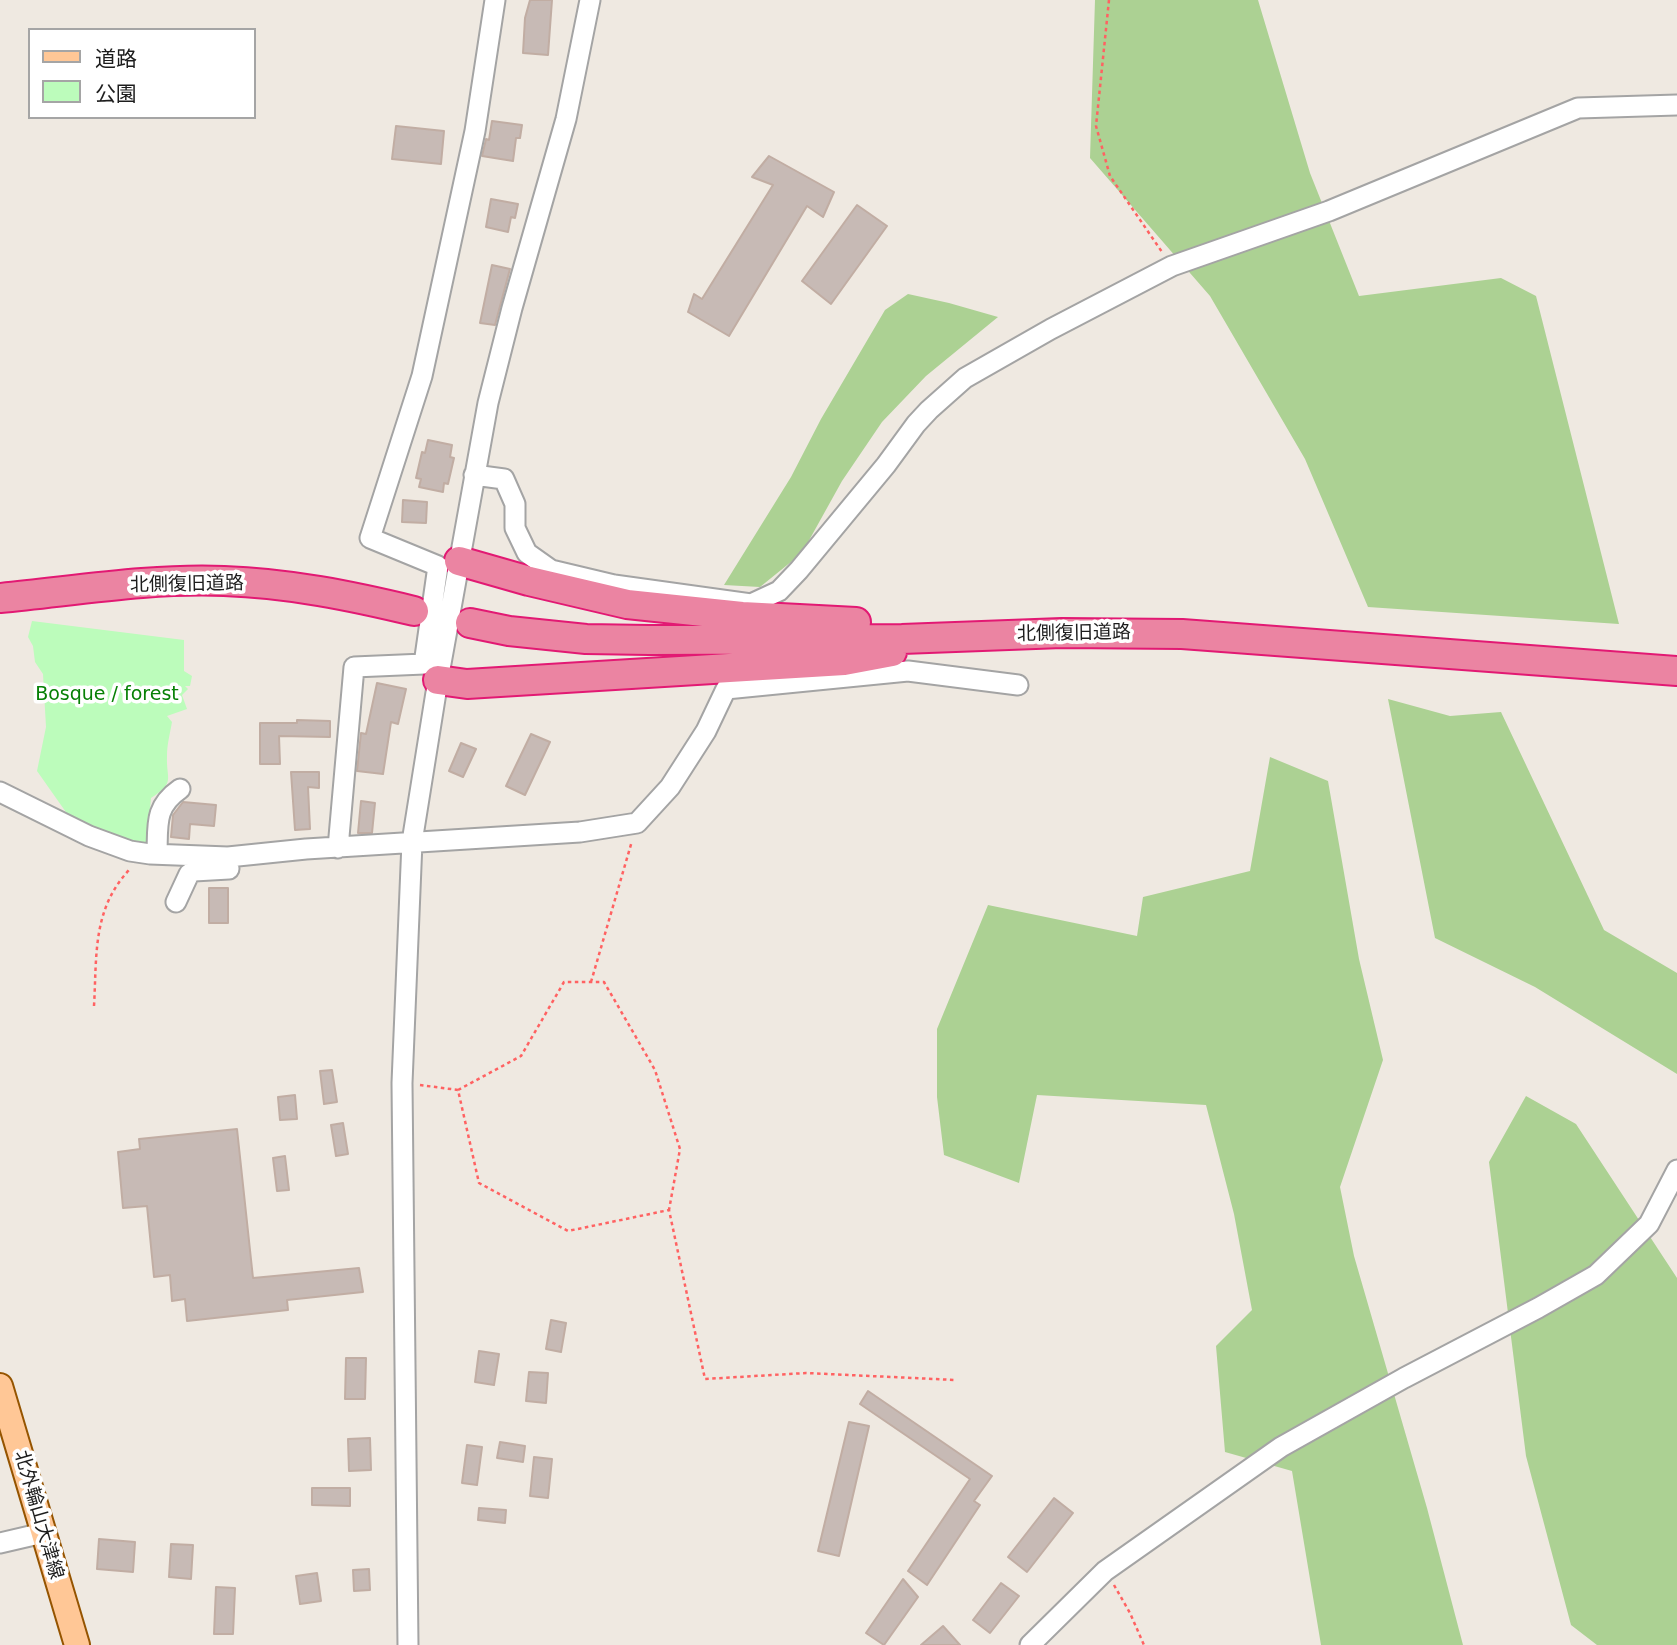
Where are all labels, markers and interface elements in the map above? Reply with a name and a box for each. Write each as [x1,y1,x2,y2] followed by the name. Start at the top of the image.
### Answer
[28,28,256,119] legend
[95,47,137,71] text: 道路
[95,82,137,106] text: 公園
[130,573,244,597] street label: 北側復旧道路
[1017,622,1131,646] street label: 北側復旧道路
[35,684,179,706] park label: Bosque / forest
[9,1448,67,1582] street label: 北外輪山大津線

